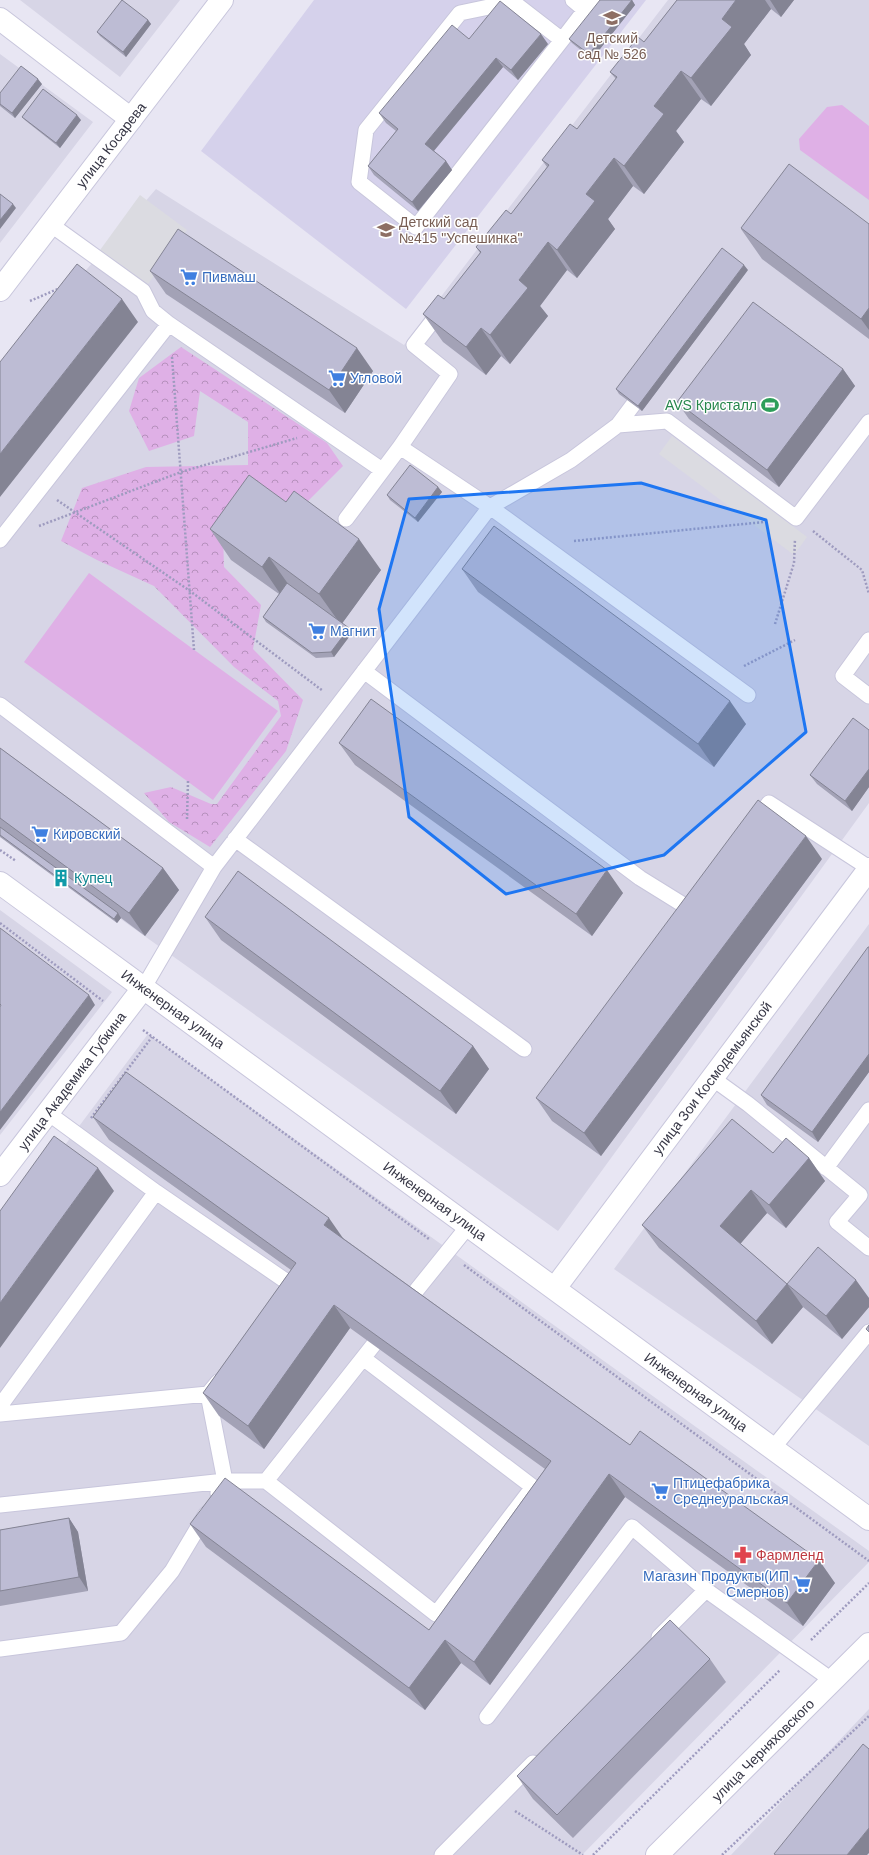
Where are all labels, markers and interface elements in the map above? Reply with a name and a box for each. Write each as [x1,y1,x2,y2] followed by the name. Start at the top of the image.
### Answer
[602,8,622,28] school or university icon: Детcкий сад № 526
[577,30,647,62] place label: Детcкий сад № 526
[73,99,149,191] street label: улица Косарева
[399,214,523,246] place label: Детский сад №415 "Успешинка"
[376,220,396,240] school or university icon: Детский сад №415 "Успешинка"
[179,267,199,287] supermarket icon: Пивмаш
[202,269,256,285] place label: Пивмаш
[327,368,347,388] supermarket icon: Угловой
[350,370,402,386] place label: Угловой
[760,395,780,415] sports icon: AVS Кристалл
[665,397,757,413] place label: AVS Кристалл
[307,621,327,641] supermarket icon: Магнит
[330,623,377,639] place label: Магнит
[30,824,50,844] supermarket icon: Кировский
[53,826,121,842] place label: Кировский
[51,868,71,888] building icon: Купец
[74,870,113,886] place label: Купец
[118,966,228,1052] street label: Инженерная улица
[649,998,775,1158] street label: улица Зои Космодемьянской
[15,1009,129,1153] street label: улица Академика Губкина
[380,1158,490,1244] street label: Инженерная улица
[641,1349,751,1435] street label: Инженерная улица
[673,1475,789,1507] place label: Птицефабрика Среднеуральская
[650,1481,670,1501] supermarket icon: Птицефабрика Среднеуральская
[733,1545,753,1565] pharmacy icon: Фармленд
[756,1547,824,1563] place label: Фармленд
[643,1568,789,1600] place label: Магазин Продукты(ИП Смернов)
[792,1574,812,1594] supermarket icon: Магазин Продукты(ИП Смернов)
[708,1695,818,1805] street label: улица Черняховского

